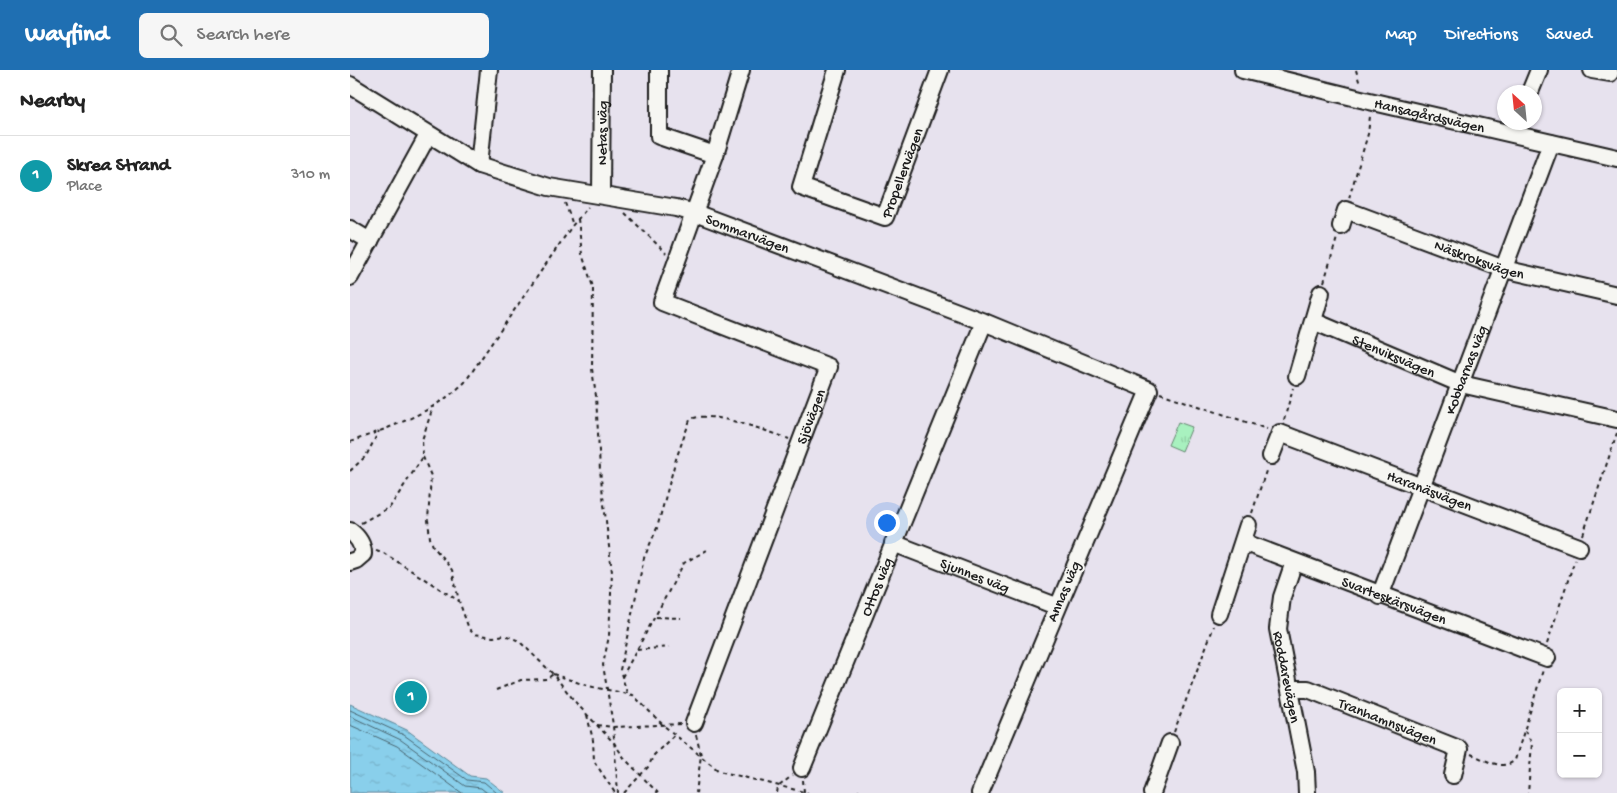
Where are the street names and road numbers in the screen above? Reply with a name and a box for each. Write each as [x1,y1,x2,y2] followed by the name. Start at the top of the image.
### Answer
[1372,95,1486,138] street label: Hansagårdsvägen
[594,101,613,165] street label: Netas väg
[878,126,928,222] street label: Propellervägen
[703,211,792,259] street label: Sommarvägen
[1431,237,1526,284] street label: Näskroksvägen
[1442,323,1492,417] street label: Kobbarnas väg
[1349,332,1437,383] street label: Stenviksvägen
[794,387,831,447] street label: Sjövägen
[1384,468,1474,516] street label: Haranäsvägen
[858,555,898,619] street label: Ottos väg
[937,555,1012,598] street label: Sjunnes väg
[1044,559,1086,625] street label: Annas väg
[1339,573,1449,630] street label: Svarteskärsvägen
[1268,630,1303,725] street label: Roddarevägen
[1334,695,1439,750] street label: Tranhamnsvägen

